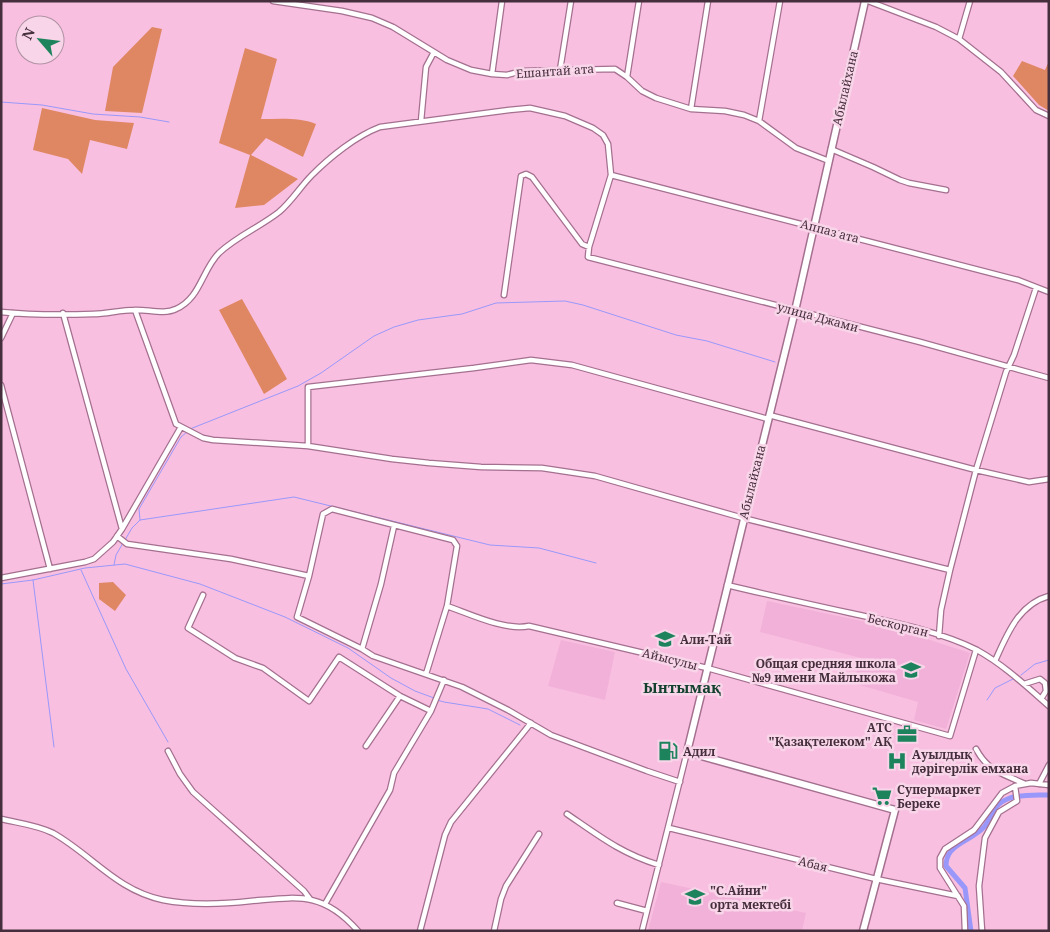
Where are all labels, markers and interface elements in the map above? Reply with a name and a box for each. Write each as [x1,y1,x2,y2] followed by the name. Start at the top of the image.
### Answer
[15,15,65,65] north arrow
[17,24,39,43] text: N
[828,49,862,127] street label: Абылайхана
[515,60,595,82] street label: Ешантай ата
[799,215,861,247] street label: Аппаз ата
[775,298,861,336] street label: улица Джами
[735,443,770,521] street label: Абылайхана
[866,609,930,641] street label: Бескорган
[654,628,676,650] school or university icon: Али-Тай
[680,631,732,648] place label: Али-Тай
[641,644,700,674] street label: Айысулы
[752,655,896,686] place label: Общая средняя школа №9 имени Майлыкожа
[900,659,922,681] school or university icon: Общая средняя школа №9 имени Майлыкожа
[643,677,721,697] district label: Ынтымақ
[769,719,892,750] place label: АТС "Қазақтелеком" АҚ
[896,723,918,745] office icon: АТС "Қазақтелеком" АҚ
[657,740,679,762] fuel station icon: Адил
[683,743,716,760] place label: Адил
[912,746,1028,777] place label: Ауылдық дәрігерлік емхана
[886,750,908,772] hospital icon: Ауылдық дәрігерлік емхана
[897,781,981,812] place label: Супермаркет Береке
[871,785,893,807] supermarket icon: Супермаркет Береке
[797,852,829,876] street label: Абая
[710,882,792,913] place label: "С.Айни" орта мектебі
[684,886,706,908] school or university icon: "С.Айни" орта мектебі

